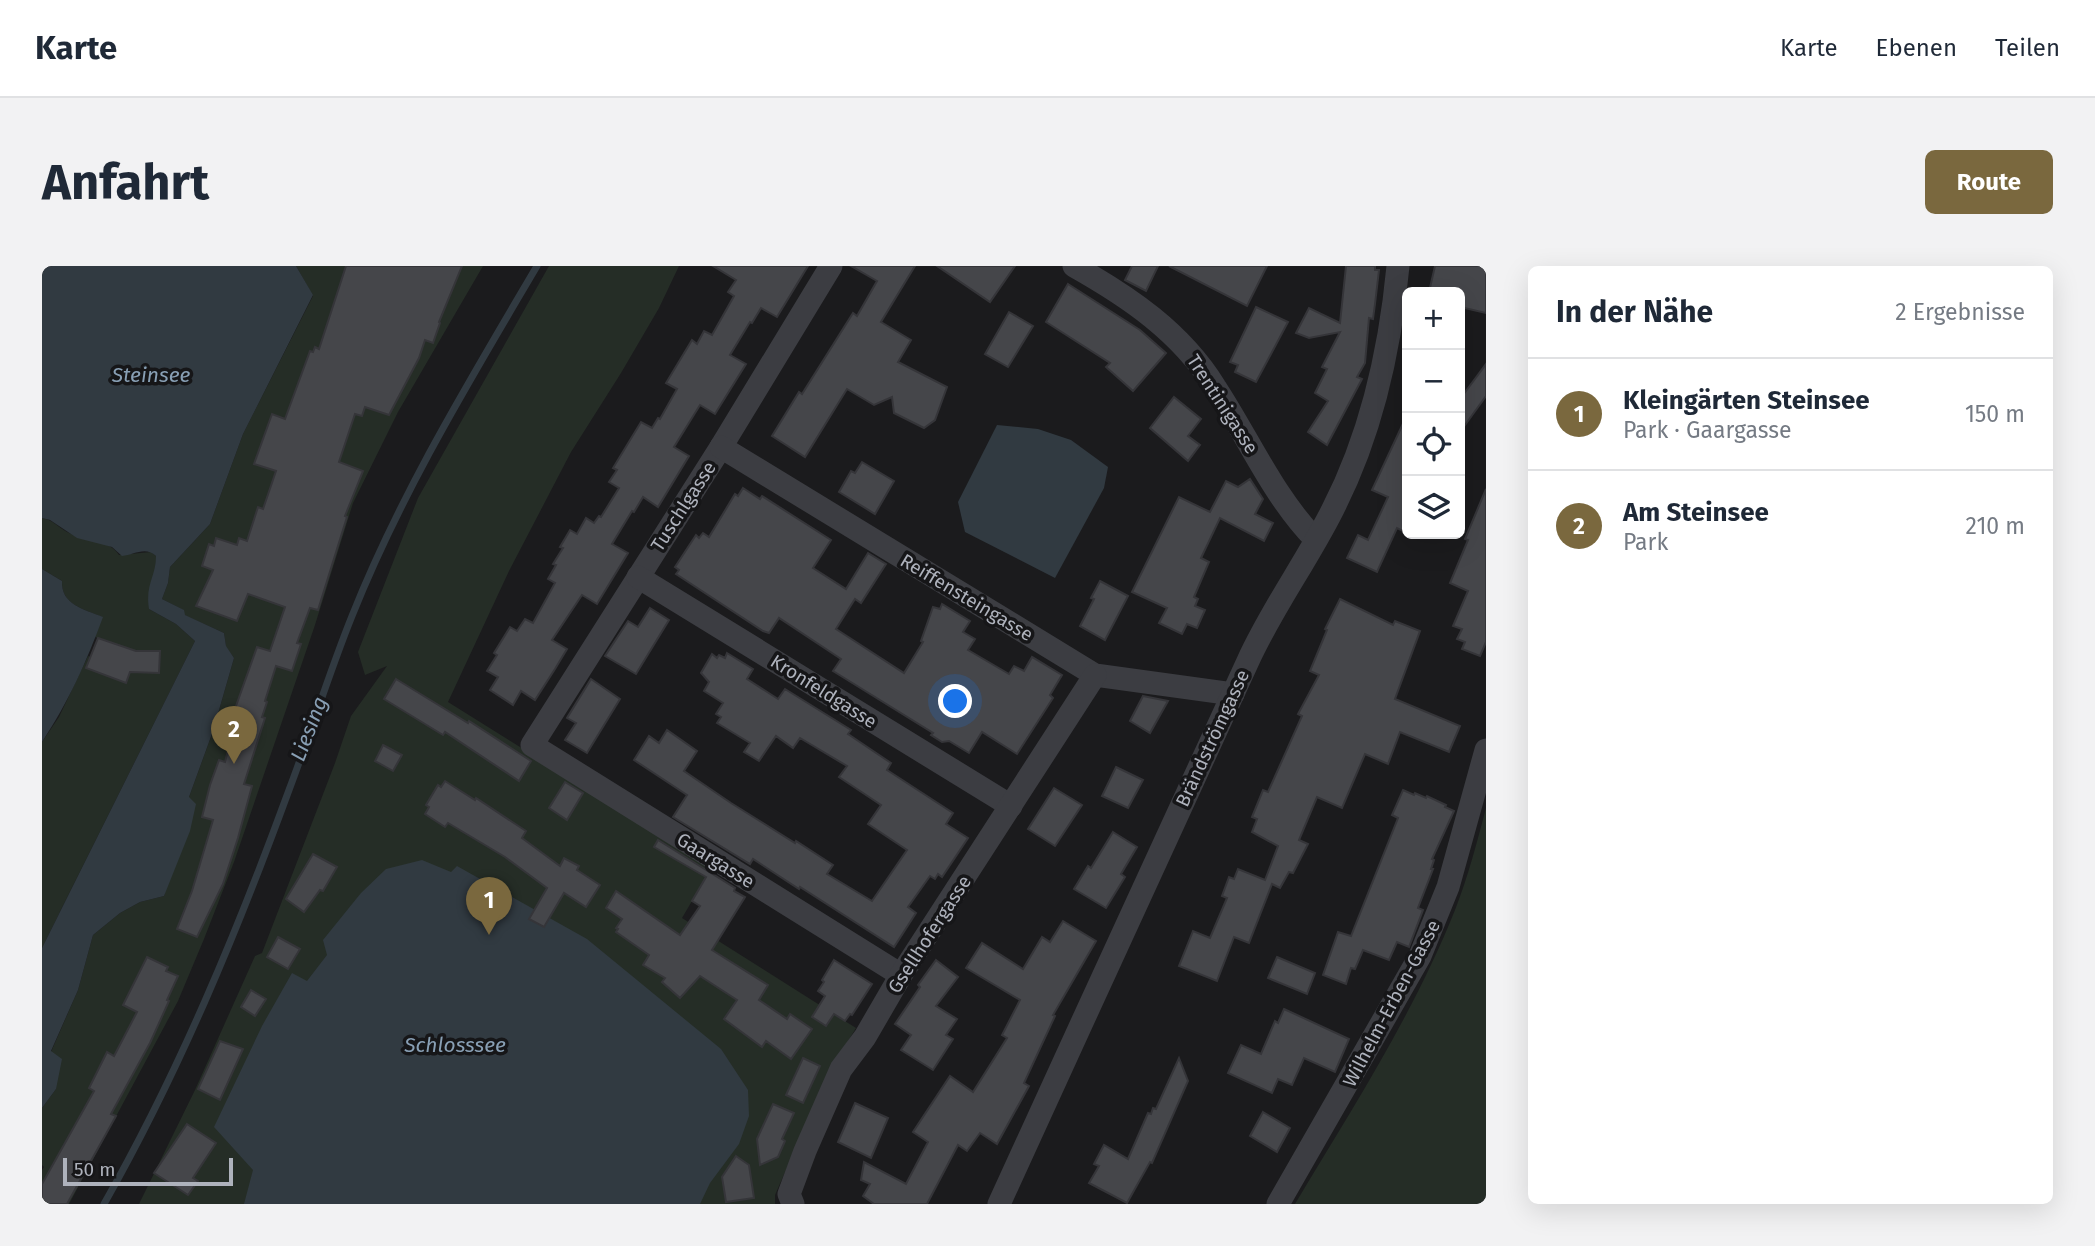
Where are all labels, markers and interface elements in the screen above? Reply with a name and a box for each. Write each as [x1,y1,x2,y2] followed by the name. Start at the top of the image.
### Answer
[35,28,117,68] text: Karte
[1780,34,1838,62] text: Karte
[1876,34,1957,62] text: Ebenen
[1995,34,2060,62] text: Teilen
[1925,150,2053,214] button: Route
[42,153,209,212] text: Anfahrt
[1402,287,1465,539] map controls
[1402,287,1465,350] button: +
[1556,294,1713,330] text: In der Nähe
[1895,298,2025,326] text: 2 Ergebnisse
[1182,350,1263,458] street label: Trentinigasse
[1402,350,1465,413] button: −
[111,362,190,388] water label: Steinsee
[1623,385,1870,416] text: Kleingärten Steinsee
[1574,400,1584,428] text: 1
[1965,400,2025,428] text: 150 m
[1402,413,1465,476] button: locate
[1623,416,1792,444] text: Park · Gaargasse
[646,457,721,555] street label: Tuschlgasse
[1402,476,1465,539] button: layers
[1623,497,1769,528] text: Am Steinsee
[1573,512,1585,540] text: 2
[1966,512,2025,540] text: 210 m
[1623,528,1668,556] text: Park
[896,549,1037,646] street label: Reiffensteingasse
[766,650,881,733] street label: Kronfeldgasse
[1171,666,1254,810] street label: Brändströmgasse
[938,684,972,718] your location
[285,693,333,765] water label: Liesing
[211,706,257,764] pin: 2
[673,828,759,893] street label: Gaargasse
[883,871,976,997] street label: Gsellhofergasse
[466,877,512,935] pin: 1
[1338,916,1445,1090] street label: Wilhelm-Erben-Gasse
[403,1032,506,1058] water label: Schlosssee
[63,1155,233,1187] scale bar
[74,1158,115,1181] text: 50 m

